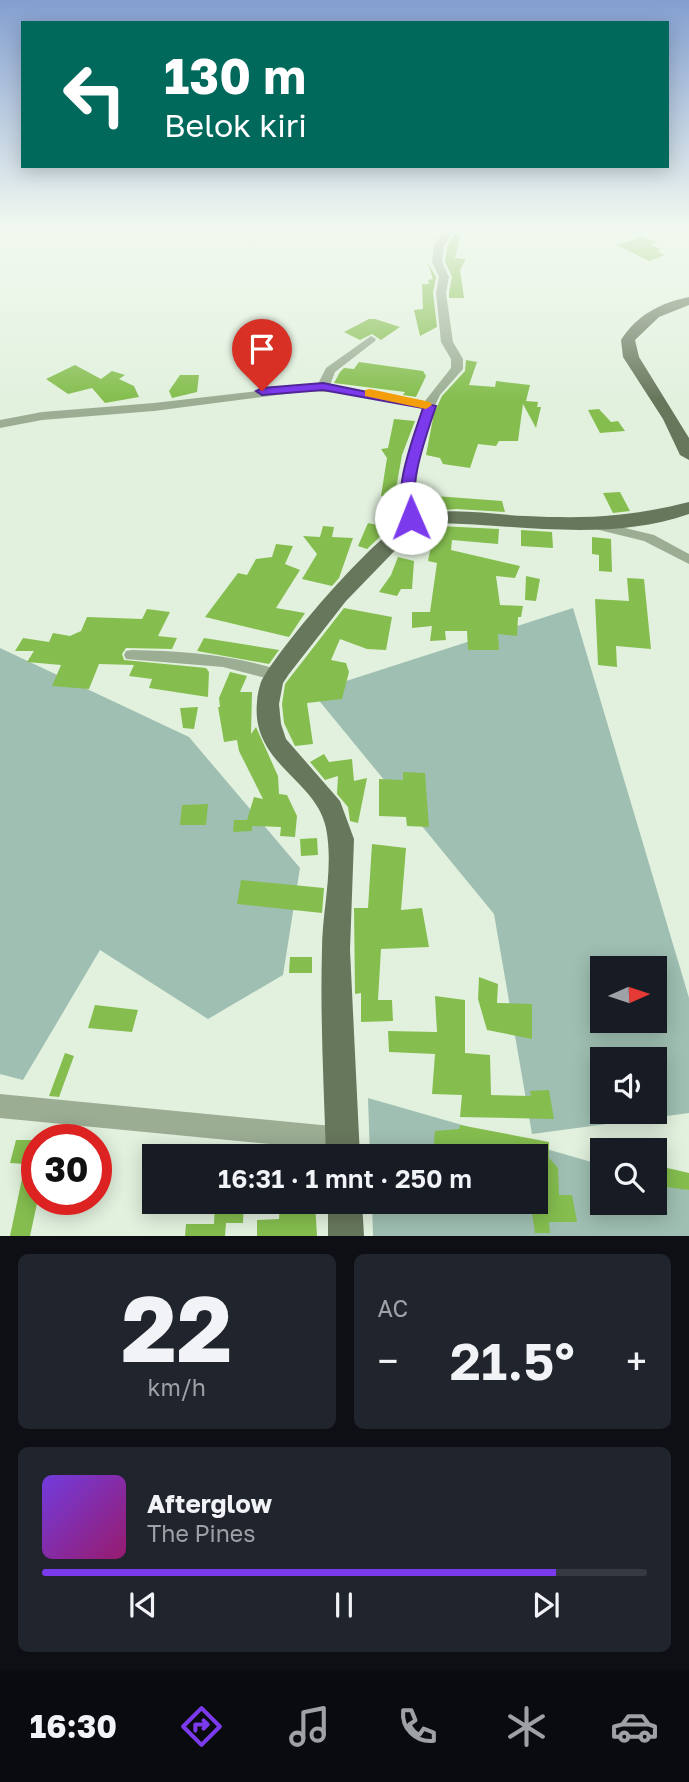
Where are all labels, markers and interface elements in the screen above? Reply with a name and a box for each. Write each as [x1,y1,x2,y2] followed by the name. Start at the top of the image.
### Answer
[164,46,306,105] text: 130 m
[49,49,140,140] icon: left
[164,106,307,144] text: Belok kiri
[232,319,292,391] pin
[243,330,281,368] icon: arrive
[374,481,448,555] position arrow
[590,956,667,1032] north arrow
[590,956,667,1215] map controls
[590,1047,667,1124] button: sound
[21,1124,112,1215] speed limit sign: 30
[590,1138,667,1215] button: search
[218,1163,472,1194] text: 16:31 · 1 mnt · 250 m
[121,1273,232,1382] text: 22
[378,1294,408,1322] text: AC
[450,1329,575,1391] text: 21.5°
[378,1338,398,1383] text: −
[626,1338,647,1383] text: +
[147,1373,206,1401] text: km/h
[147,1488,272,1519] text: Afterglow
[147,1519,255,1547] text: The Pines
[124,1586,162,1624] icon: previous
[325,1586,363,1624] icon: pause
[527,1586,565,1624] icon: next
[177,1702,226,1751] icon: directions
[285,1702,334,1751] icon: music
[393,1702,442,1751] icon: phone
[502,1702,551,1751] icon: climate
[610,1702,659,1751] icon: car
[30,1707,117,1745] text: 16:30

